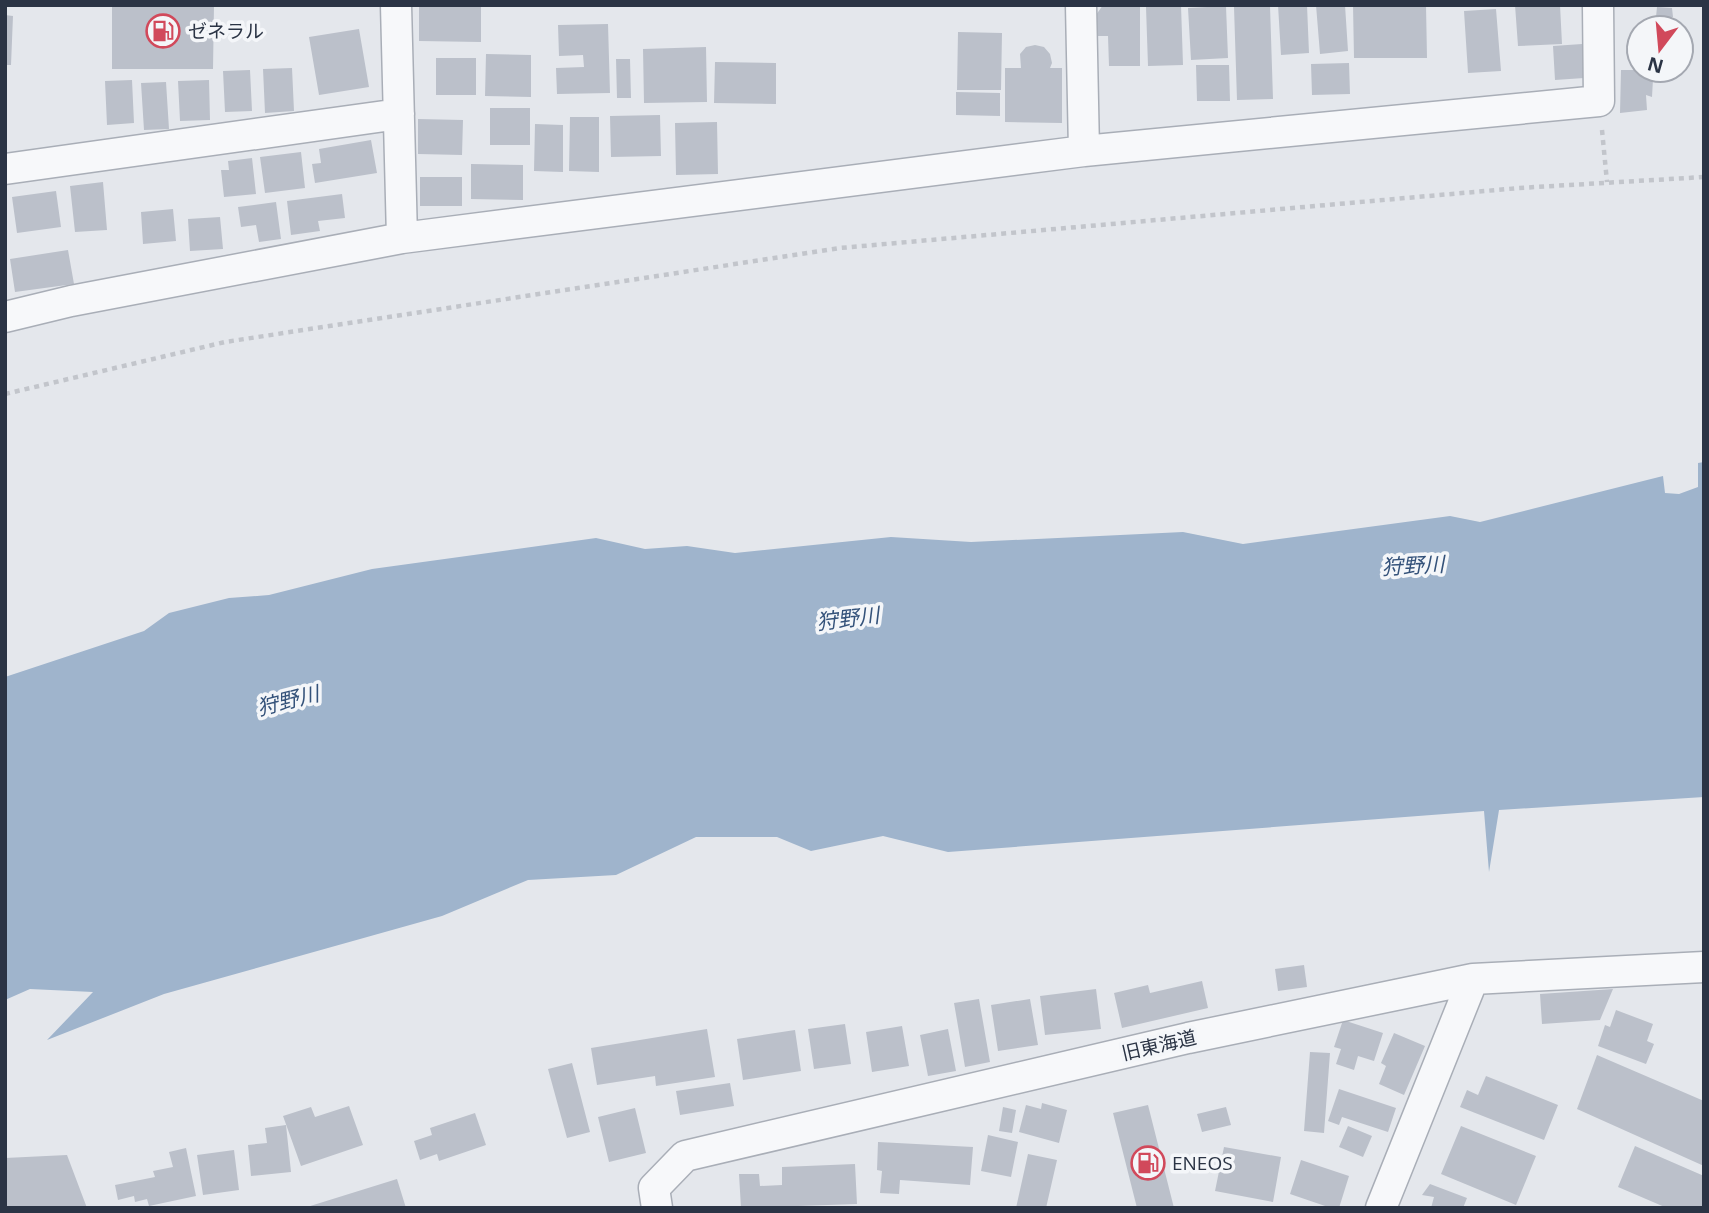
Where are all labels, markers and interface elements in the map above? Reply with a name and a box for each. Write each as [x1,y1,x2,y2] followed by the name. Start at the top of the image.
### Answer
[144,12,182,50] fuel station icon: ゼネラル
[1625,14,1695,84] north arrow
[188,18,264,44] place label: ゼネラル
[1644,51,1666,80] text: N
[1381,549,1447,581] water label: 狩野川
[815,600,883,636] water label: 狩野川
[254,678,324,721] water label: 狩野川
[1119,1024,1199,1066] street label: 旧東海道
[1129,1144,1167,1182] fuel station icon: ENEOS
[1172,1150,1233,1176] place label: ENEOS

